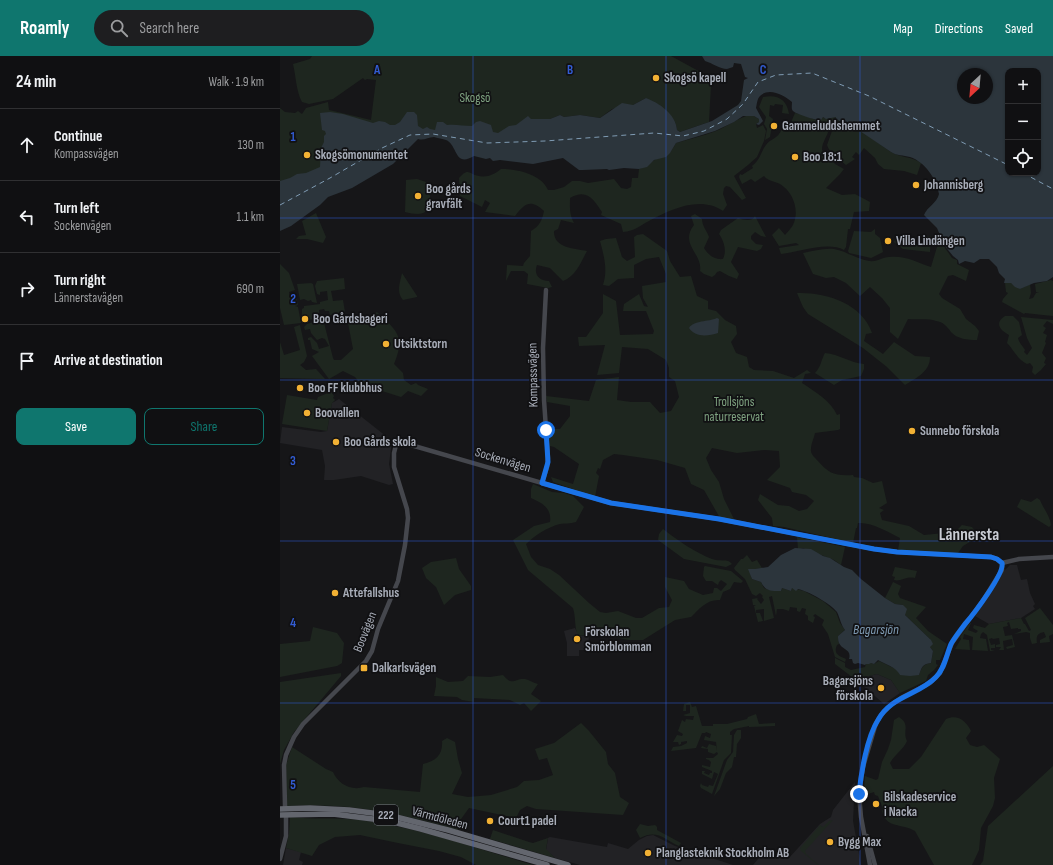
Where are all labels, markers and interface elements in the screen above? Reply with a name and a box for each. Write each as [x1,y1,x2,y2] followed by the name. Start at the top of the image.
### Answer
[94,10,374,46] search box
[20,17,70,40] text: Roamly
[108,17,130,39] icon: search
[140,19,199,38] text: Search here
[893,20,913,37] text: Map
[935,20,983,37] text: Directions
[1005,20,1033,37] text: Saved
[373,62,381,78] text: A
[567,62,573,78] text: B
[760,62,767,78] text: C
[957,68,993,104] north arrow
[1005,68,1041,176] map controls
[1005,68,1041,104] button: +
[664,70,726,86] place label: Skogsö kapell
[16,72,56,92] text: 24 min
[651,73,661,83] marker: Skogsö kapell
[209,74,264,90] text: Walk · 1.9 km
[460,90,490,106] park label: Skogsö
[1005,104,1041,140] button: −
[782,118,881,134] place label: Gammeluddshemmet
[769,121,779,131] marker: Gammeluddshemmet
[54,127,103,146] text: Continue
[290,129,296,145] text: 1
[16,134,38,156] icon: ahead
[238,137,264,153] text: 130 m
[1005,140,1041,176] button: locate
[54,146,119,162] text: Kompassvägen
[315,147,408,163] place label: Skogsömonumentet
[803,149,842,165] place label: Boo 18:1
[302,150,312,160] marker: Skogsömonumentet
[790,152,800,162] marker: Boo 18:1
[923,177,984,193] place label: Johannisberg
[911,180,921,190] marker: Johannisberg
[426,181,471,212] place label: Boo gårds gravfält
[413,191,423,201] marker: Boo gårds gravfält
[54,199,99,218] text: Turn left
[16,206,38,228] icon: left
[237,209,264,225] text: 1.1 km
[54,218,111,234] text: Sockenvägen
[896,233,965,249] place label: Villa Lindängen
[883,236,893,246] marker: Villa Lindängen
[54,271,106,290] text: Turn right
[16,278,38,300] icon: right
[236,281,264,297] text: 690 m
[54,290,123,306] text: Lännerstavägen
[290,291,296,307] text: 2
[313,311,388,327] place label: Boo Gårdsbageri
[300,314,310,324] marker: Boo Gårdsbageri
[394,336,447,352] place label: Utsiktstorn
[381,339,391,349] marker: Utsiktstorn
[524,343,542,407] street label: Kompassvägen
[16,350,38,372] icon: arrive
[54,351,163,370] text: Arrive at destination
[308,380,382,396] place label: Boo FF klubbhus
[295,383,305,393] marker: Boo FF klubbhus
[704,394,764,425] park label: Trollsjöns naturreservat
[315,405,360,421] place label: Boovallen
[16,408,136,445] button: Save
[144,408,264,445] button: Share
[302,408,312,418] marker: Boovallen
[537,421,555,439] route start
[920,423,999,439] place label: Sunnebo förskola
[907,426,917,436] marker: Sunnebo förskola
[344,434,416,450] place label: Boo Gårds skola
[331,437,341,447] marker: Boo Gårds skola
[473,444,533,476] street label: Sockenvägen
[290,453,296,469] text: 3
[939,525,999,545] district label: Lännersta
[342,585,399,601] place label: Attefallshus
[330,588,340,598] marker: Attefallshus
[350,609,380,655] street label: Boovägen
[290,615,296,631] text: 4
[853,621,899,638] water label: Bagarsjön
[585,624,652,655] place label: Förskolan Smörblomman
[572,634,582,644] marker: Förskolan Smörblomman
[372,660,437,676] place label: Dalkarlsvägen
[359,663,369,673] marker: Dalkarlsvägen
[823,673,873,704] place label: Bagarsjöns förskola
[876,683,886,693] marker: Bagarsjöns förskola
[290,777,296,793] text: 5
[850,785,868,803] route end
[884,789,957,820] place label: Bilskadeservice i Nacka
[871,799,881,809] marker: Bilskadeservice i Nacka
[410,803,470,833] street label: Värmdöleden
[374,805,398,825] road number: 222
[498,813,557,829] place label: Court1 padel
[485,816,495,826] marker: Court1 padel
[838,834,882,850] place label: Bygg Max
[825,837,835,847] marker: Bygg Max
[656,845,789,861] place label: Planglasteknik Stockholm AB
[643,848,653,858] marker: Planglasteknik Stockholm AB

